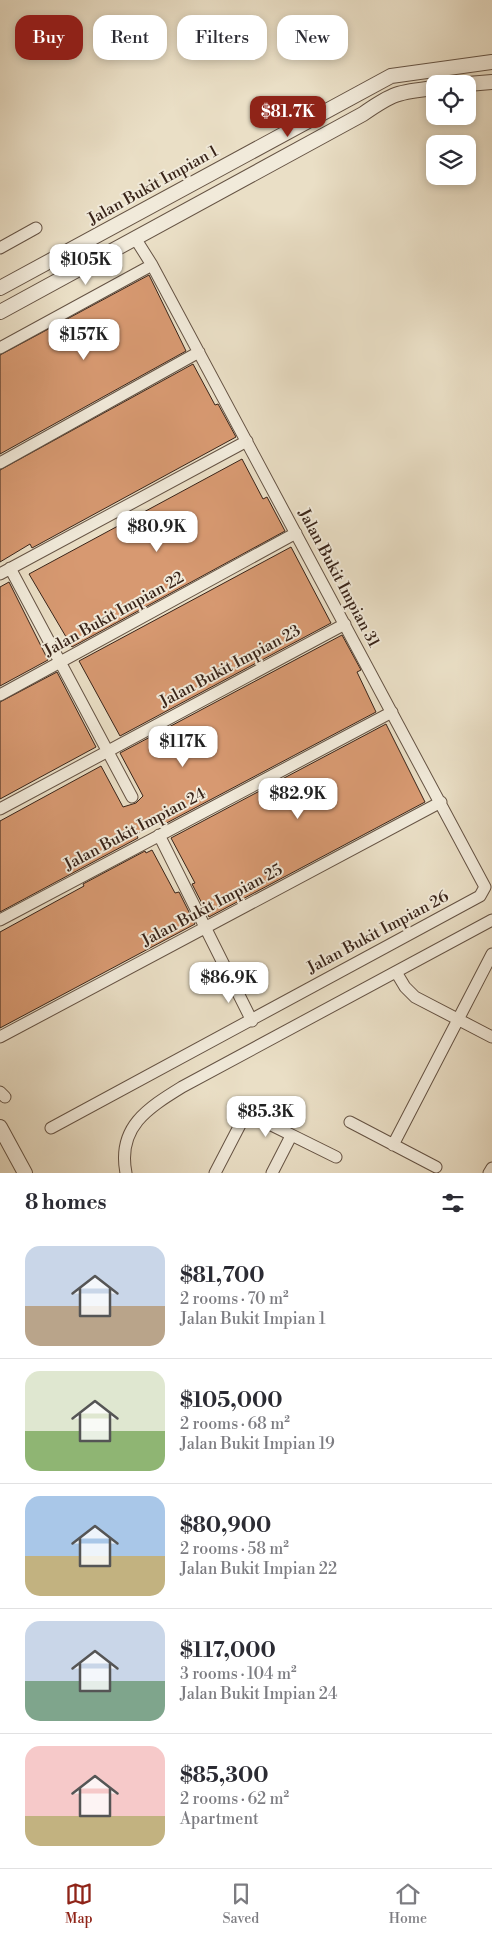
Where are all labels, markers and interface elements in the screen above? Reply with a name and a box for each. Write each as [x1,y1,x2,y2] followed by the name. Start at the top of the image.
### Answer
[15,15,83,60] chip: Buy
[93,15,167,60] chip: Rent
[177,15,267,60] chip: Filters
[277,15,348,60] chip: New
[426,75,476,185] map controls
[426,75,476,125] button: locate
[247,96,329,138] pin: $81.7K
[261,102,315,122] text: $81.7K
[426,135,476,185] button: layers
[84,141,222,230] street label: Jalan Bukit Impian 1
[51,244,121,286] pin: $105K
[60,250,112,270] text: $105K
[49,318,119,361] pin: $157K
[59,325,109,345] text: $157K
[294,504,384,651] street label: Jalan Bukit Impian 31
[116,510,198,553] pin: $80.9K
[128,517,186,537] text: $80.9K
[40,567,188,661] street label: Jalan Bukit Impian 22
[155,620,304,712] street label: Jalan Bukit Impian 23
[148,726,218,768] pin: $117K
[160,732,206,752] text: $117K
[257,778,339,820] pin: $82.9K
[60,783,210,875] street label: Jalan Bukit Impian 24
[269,784,327,804] text: $82.9K
[137,859,286,951] street label: Jalan Bukit Impian 25
[303,886,453,978] street label: Jalan Bukit Impian 26
[188,962,270,1004] pin: $86.9K
[200,968,258,988] text: $86.9K
[225,1096,307,1138] pin: $85.3K
[238,1102,294,1122] text: $85.3K
[439,1189,467,1217] icon: filters
[25,1190,107,1216] text: 8 homes
[180,1263,265,1289] text: $81,700
[65,1266,125,1326] icon: home
[180,1289,289,1309] text: 2 rooms · 70 m²
[180,1309,326,1329] text: Jalan Bukit Impian 1
[180,1388,282,1414] text: $105,000
[65,1391,125,1451] icon: home
[180,1414,290,1434] text: 2 rooms · 68 m²
[180,1434,335,1454] text: Jalan Bukit Impian 19
[180,1513,271,1539] text: $80,900
[65,1516,125,1576] icon: home
[180,1539,289,1559] text: 2 rooms · 58 m²
[180,1559,337,1579] text: Jalan Bukit Impian 22
[180,1638,276,1664] text: $117,000
[65,1641,125,1701] icon: home
[180,1664,297,1684] text: 3 rooms · 104 m²
[180,1684,338,1704] text: Jalan Bukit Impian 24
[180,1763,269,1789] text: $85,300
[65,1766,125,1826] icon: home
[180,1789,289,1809] text: 2 rooms · 62 m²
[180,1809,259,1829] text: Apartment
[65,1880,93,1928] tab: Map
[222,1880,259,1928] tab: Saved
[389,1880,427,1928] tab: Home

